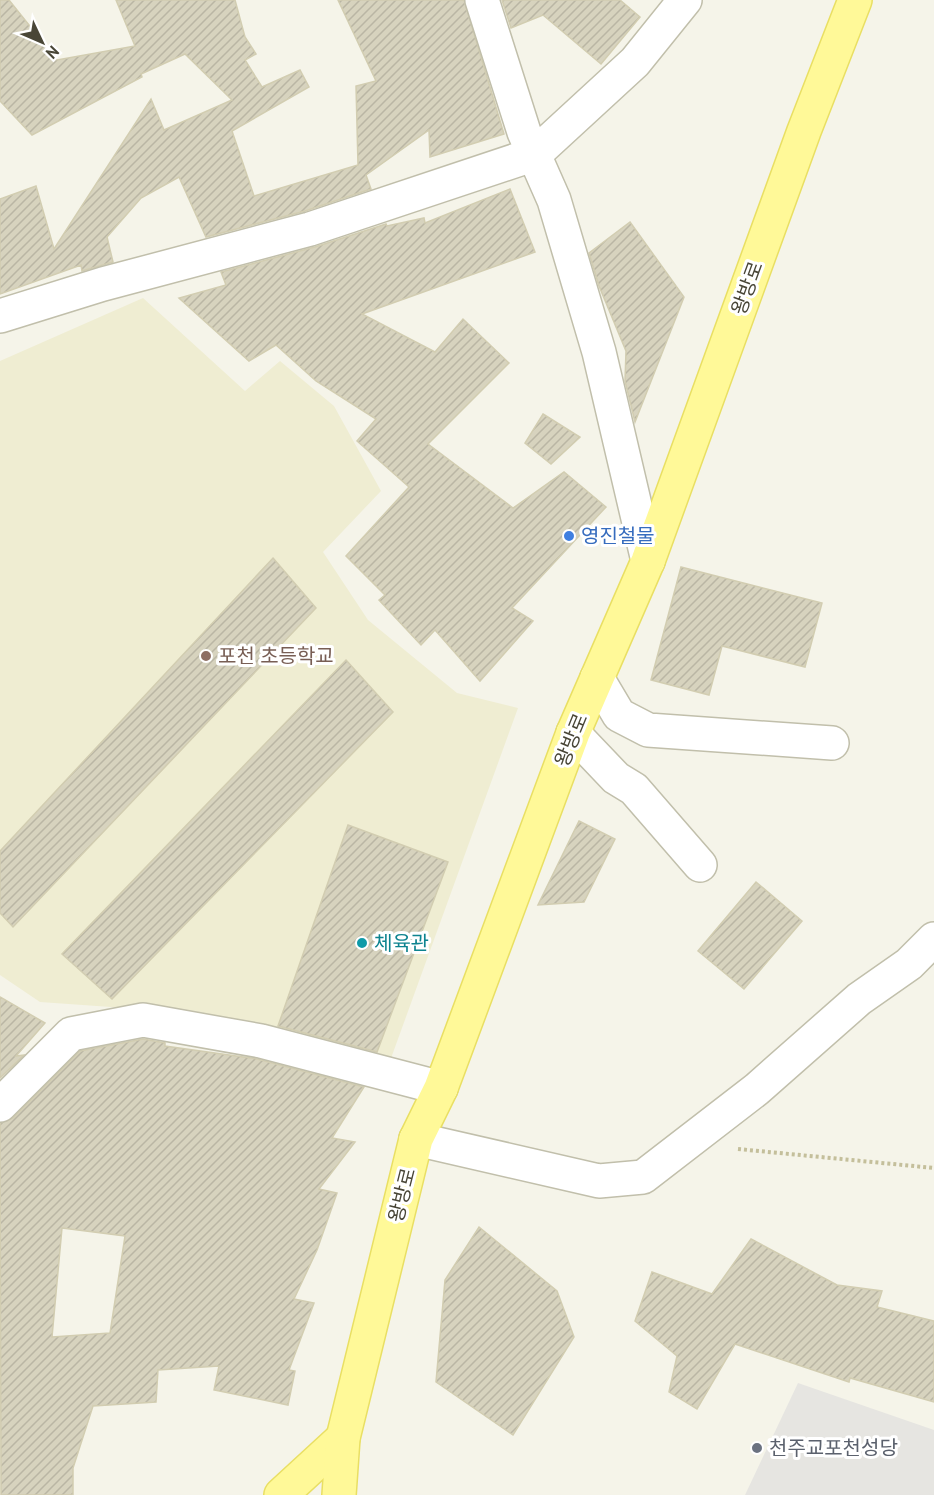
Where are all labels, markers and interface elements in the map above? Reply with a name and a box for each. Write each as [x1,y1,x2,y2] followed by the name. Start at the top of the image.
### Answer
[12,12,72,72] north arrow
[42,42,64,63] text: N
[725,258,769,318] street label: 왕방로
[581,523,655,549] place label: 영진철물
[562,529,576,543] marker: 영진철물
[218,643,334,669] place label: 포천 초등학교
[199,649,213,663] marker: 포천 초등학교
[549,710,593,770] street label: 왕방로
[374,930,429,956] place label: 체육관
[355,936,369,950] marker: 체육관
[383,1165,421,1225] street label: 왕방로
[769,1435,898,1461] place label: 천주교포천성당
[750,1441,764,1455] marker: 천주교포천성당

